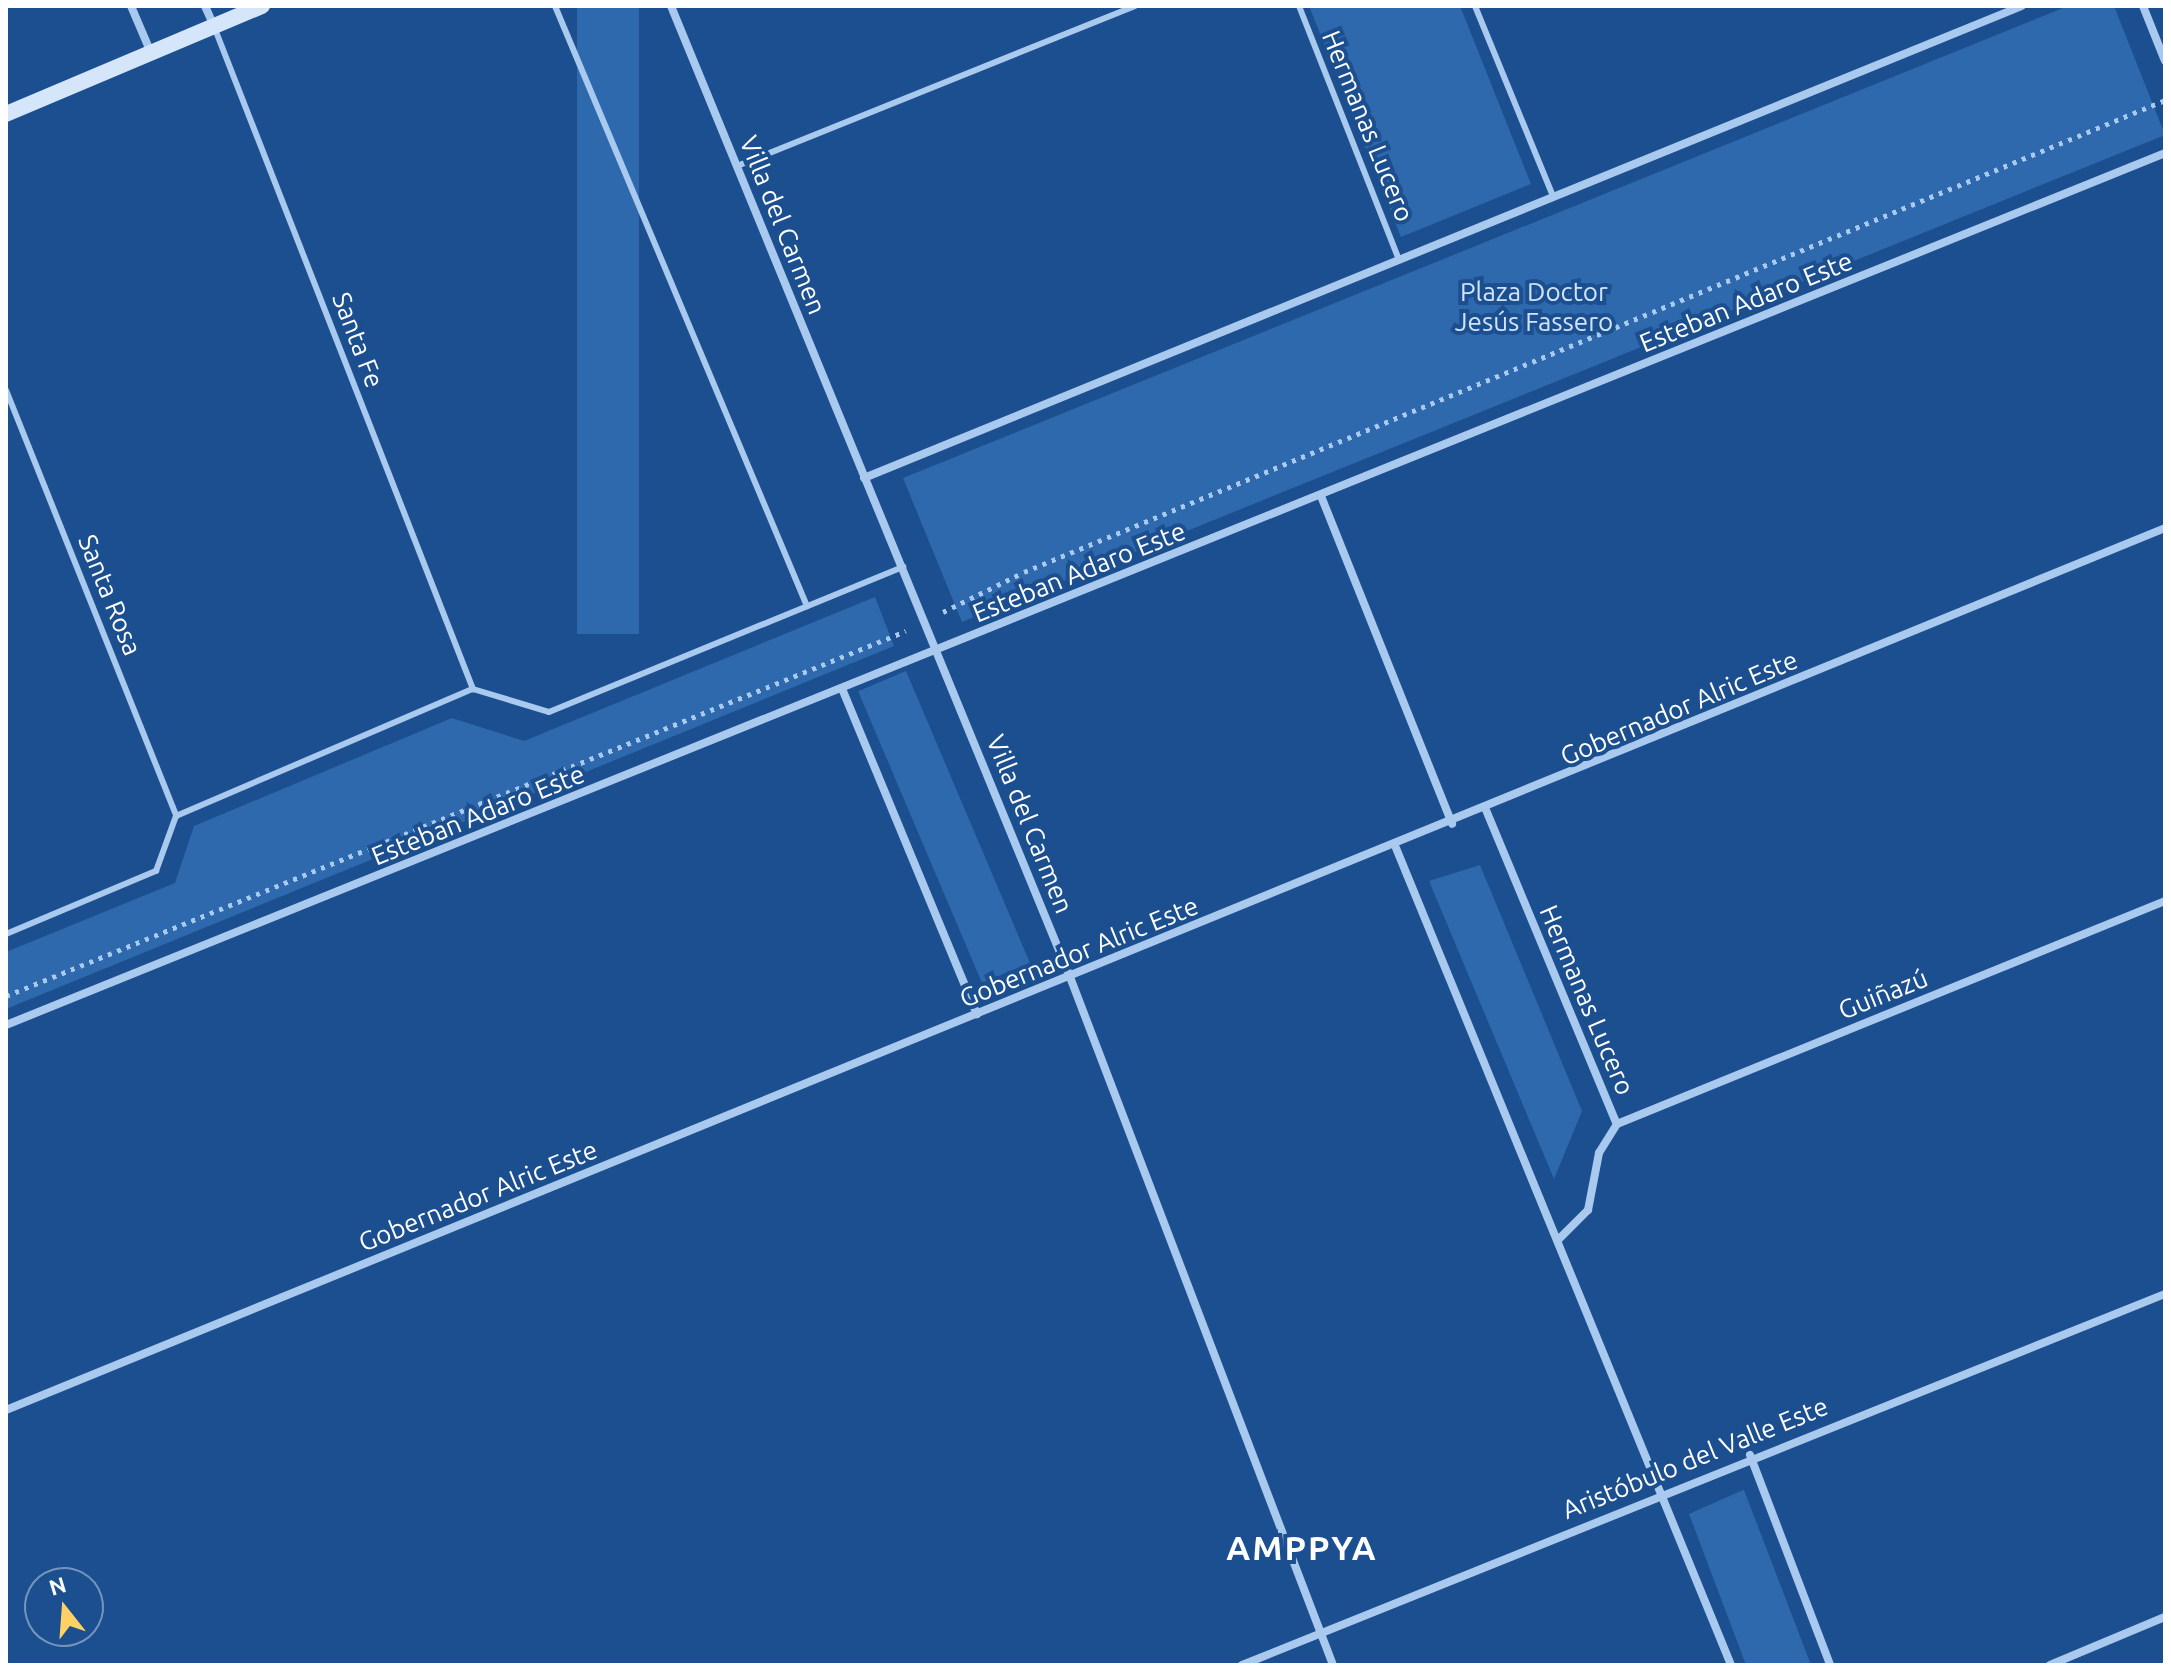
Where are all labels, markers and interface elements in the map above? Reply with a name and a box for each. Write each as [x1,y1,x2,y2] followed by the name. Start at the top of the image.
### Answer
[1316,26,1420,226] street label: Hermanas Lucero
[733,131,833,319] street label: Villa del Carmen
[1635,245,1857,359] street label: Esteban Adaro Este
[1455,276,1613,338] park label: Plaza Doctor Jesús Fassero
[326,288,390,392] street label: Santa Fe
[968,515,1190,629] street label: Esteban Adaro Este
[72,530,148,660] street label: Santa Rosa
[1556,644,1802,772] street label: Gobernador Alric Este
[980,730,1080,918] street label: Villa del Carmen
[367,758,589,872] street label: Esteban Adaro Este
[955,890,1203,1014] street label: Gobernador Alric Este
[1533,900,1641,1100] street label: Hermanas Lucero
[1834,962,1932,1026] street label: Guiñazú
[354,1134,602,1258] street label: Gobernador Alric Este
[1558,1390,1832,1526] street label: Aristóbulo del Valle Este
[1226,1528,1378,1568] district label: AMPPYA
[24,1567,104,1647] north arrow
[46,1571,69,1600] text: N

